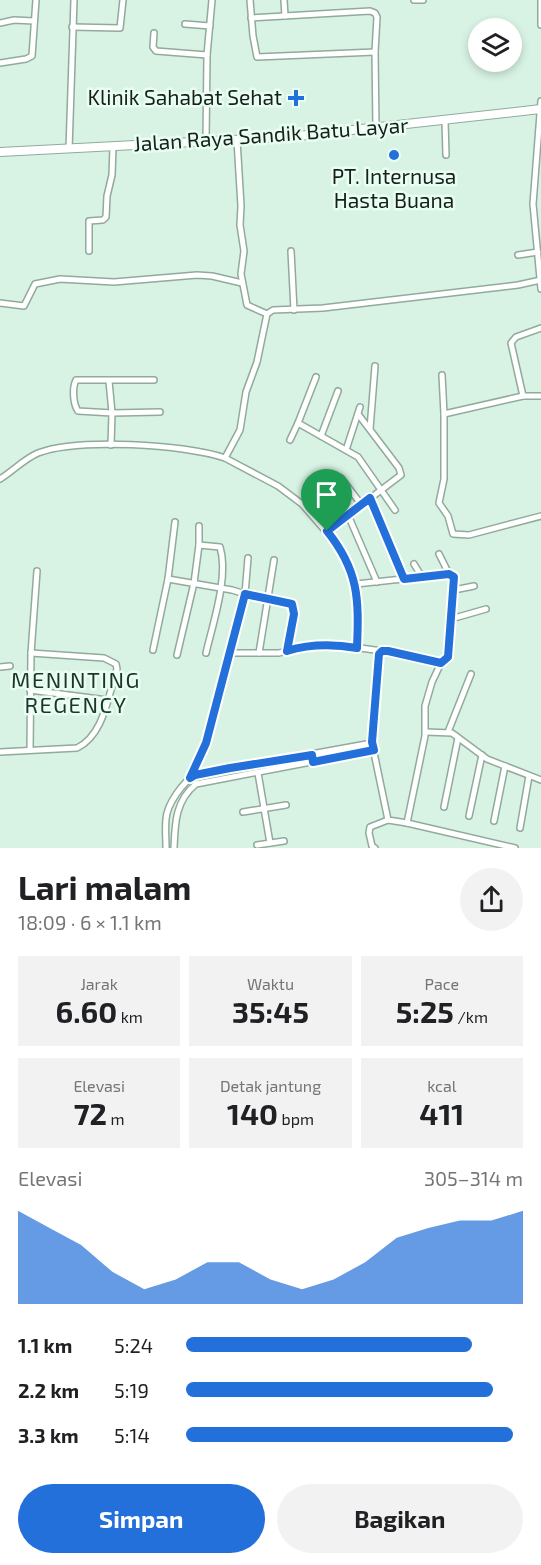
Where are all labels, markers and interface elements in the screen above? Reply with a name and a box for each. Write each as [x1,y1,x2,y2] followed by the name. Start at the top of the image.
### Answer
[468,18,522,72] map controls
[468,18,522,72] button: layers
[88,84,282,109] place label: Klinik Sahabat Sehat
[287,89,305,107] marker: Klinik Sahabat Sehat
[133,111,410,156] street label: Jalan Raya Sandik Batu Layar
[387,148,401,162] marker: PT. Internusa Hasta Buana
[332,163,456,212] place label: PT. Internusa Hasta Buana
[301,469,352,531] pin
[310,478,343,511] icon: arrive
[11,666,141,717] district label: MENINTING REGENCY
[18,867,191,907] text: Lari malam
[460,868,523,931] button: share
[18,910,162,934] text: 18:09 · 6 × 1.1 km
[80,974,118,993] text: Jarak
[247,974,294,993] text: Waktu
[425,974,459,993] text: Pace
[55,993,117,1029] text: 6.60
[232,993,309,1029] text: 35:45
[396,993,454,1029] text: 5:25
[117,1007,143,1026] text: km
[454,1007,488,1026] text: /km
[73,1076,125,1095] text: Elevasi
[220,1076,321,1095] text: Detak jantung
[427,1076,456,1095] text: kcal
[74,1095,107,1131] text: 72
[227,1095,278,1131] text: 140
[419,1095,464,1131] text: 411
[107,1109,125,1128] text: m
[278,1109,314,1128] text: bpm
[18,1166,82,1190] text: Elevasi
[424,1166,523,1190] text: 305–314 m
[18,1333,72,1357] text: 1.1 km
[114,1333,153,1357] text: 5:24
[18,1378,79,1402] text: 2.2 km
[114,1378,149,1402] text: 5:19
[18,1423,79,1447] text: 3.3 km
[114,1423,150,1447] text: 5:14
[18,1484,265,1553] button: Simpan
[277,1484,523,1553] button: Bagikan

